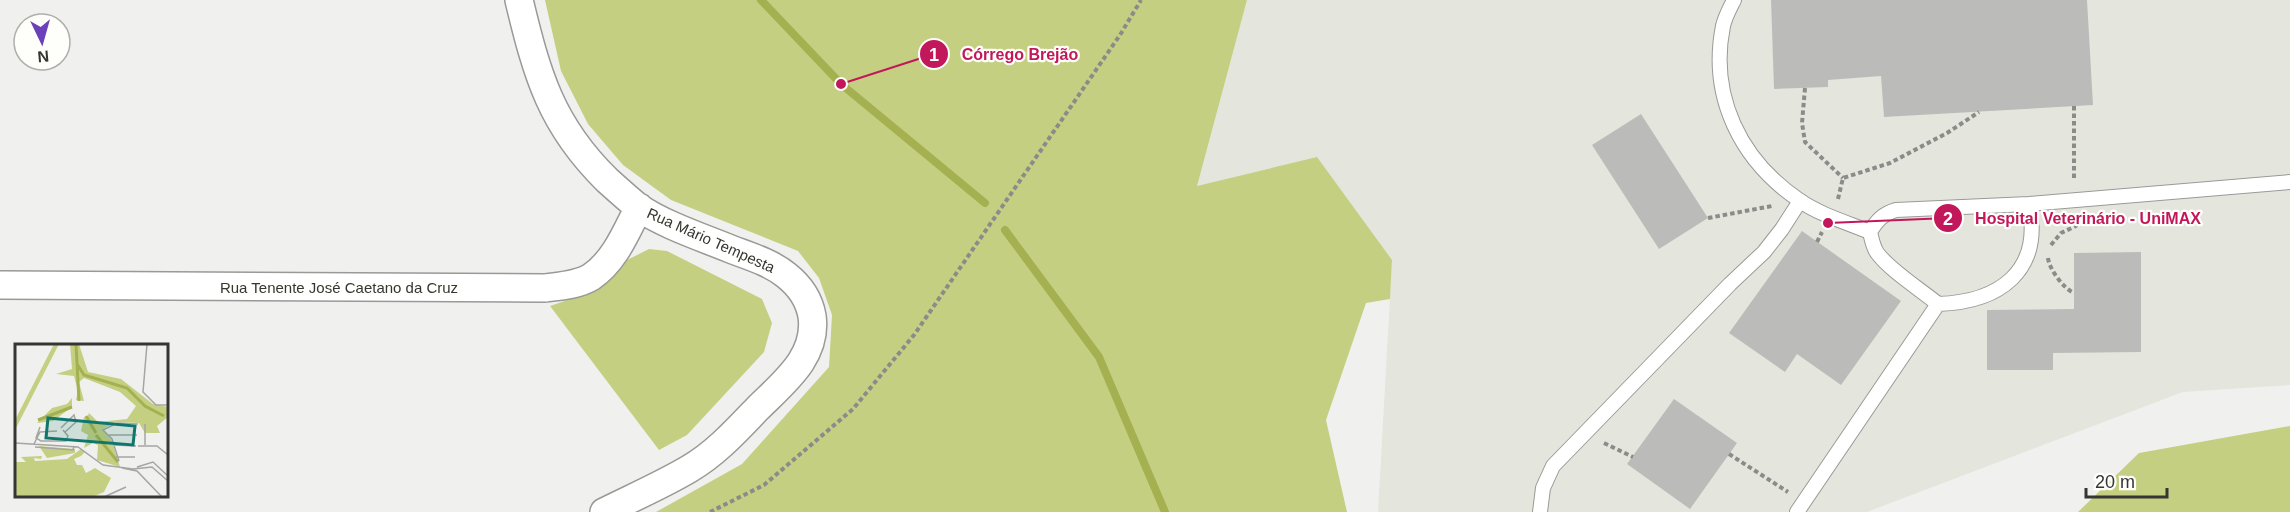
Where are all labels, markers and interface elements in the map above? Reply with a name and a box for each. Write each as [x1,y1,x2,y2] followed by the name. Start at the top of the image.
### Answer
[12,12,72,72] north arrow
[919,37,1090,71] callout: Córrego Brejão
[929,45,939,65] text: 1
[962,46,1078,63] text: Córrego Brejão
[37,47,50,65] text: N
[1933,201,2213,235] callout: Hospital Veterinário - UniMAX
[644,204,778,276] street label: Rua Mário Tempesta
[1943,209,1953,229] text: 2
[1975,210,2201,227] text: Hospital Veterinário - UniMAX
[220,279,458,296] street label: Rua Tenente José Caetano da Cruz
[15,344,168,497] inset map
[2086,461,2167,499] scale bar
[2095,472,2135,492] text: 20 m

